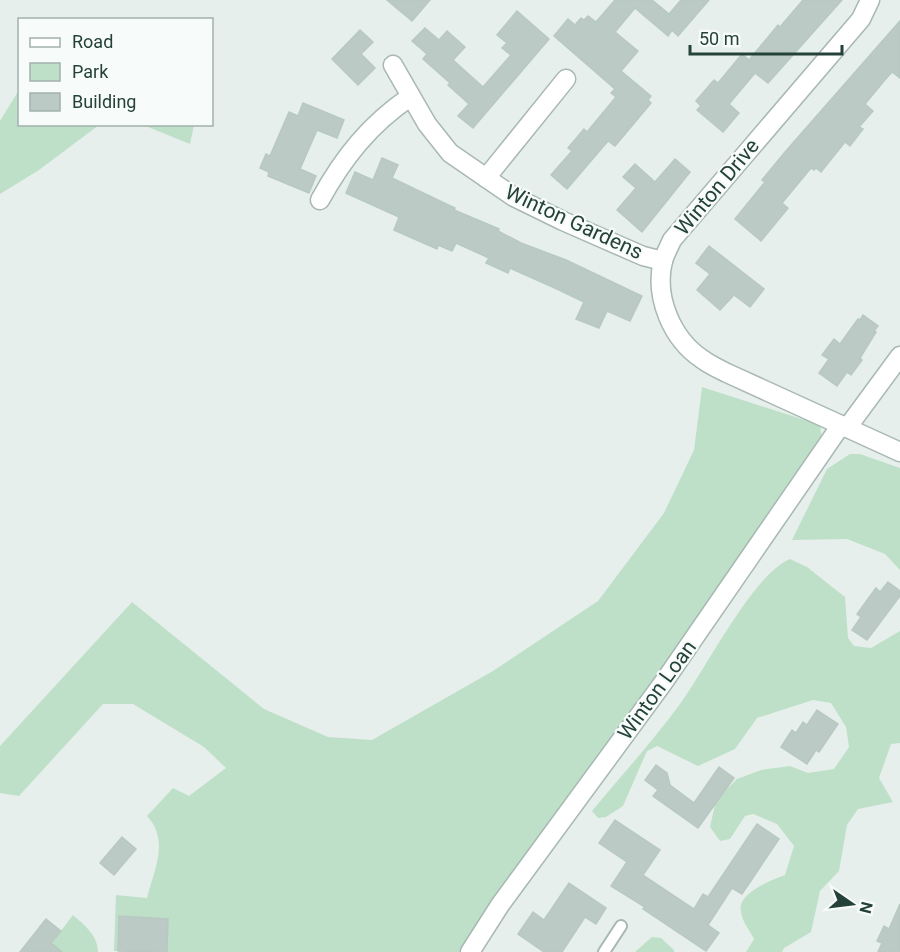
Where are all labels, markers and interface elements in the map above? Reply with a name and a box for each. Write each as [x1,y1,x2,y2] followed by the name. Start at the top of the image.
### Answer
[18,18,213,126] legend
[690,18,842,56] scale bar
[699,28,739,49] text: 50 m
[72,31,113,52] text: Road
[72,61,109,82] text: Park
[72,91,136,112] text: Building
[670,134,764,240] street label: Winton Drive
[501,180,647,264] street label: Winton Gardens
[613,636,701,744] street label: Winton Loan
[822,874,882,934] north arrow
[855,900,877,915] text: N

